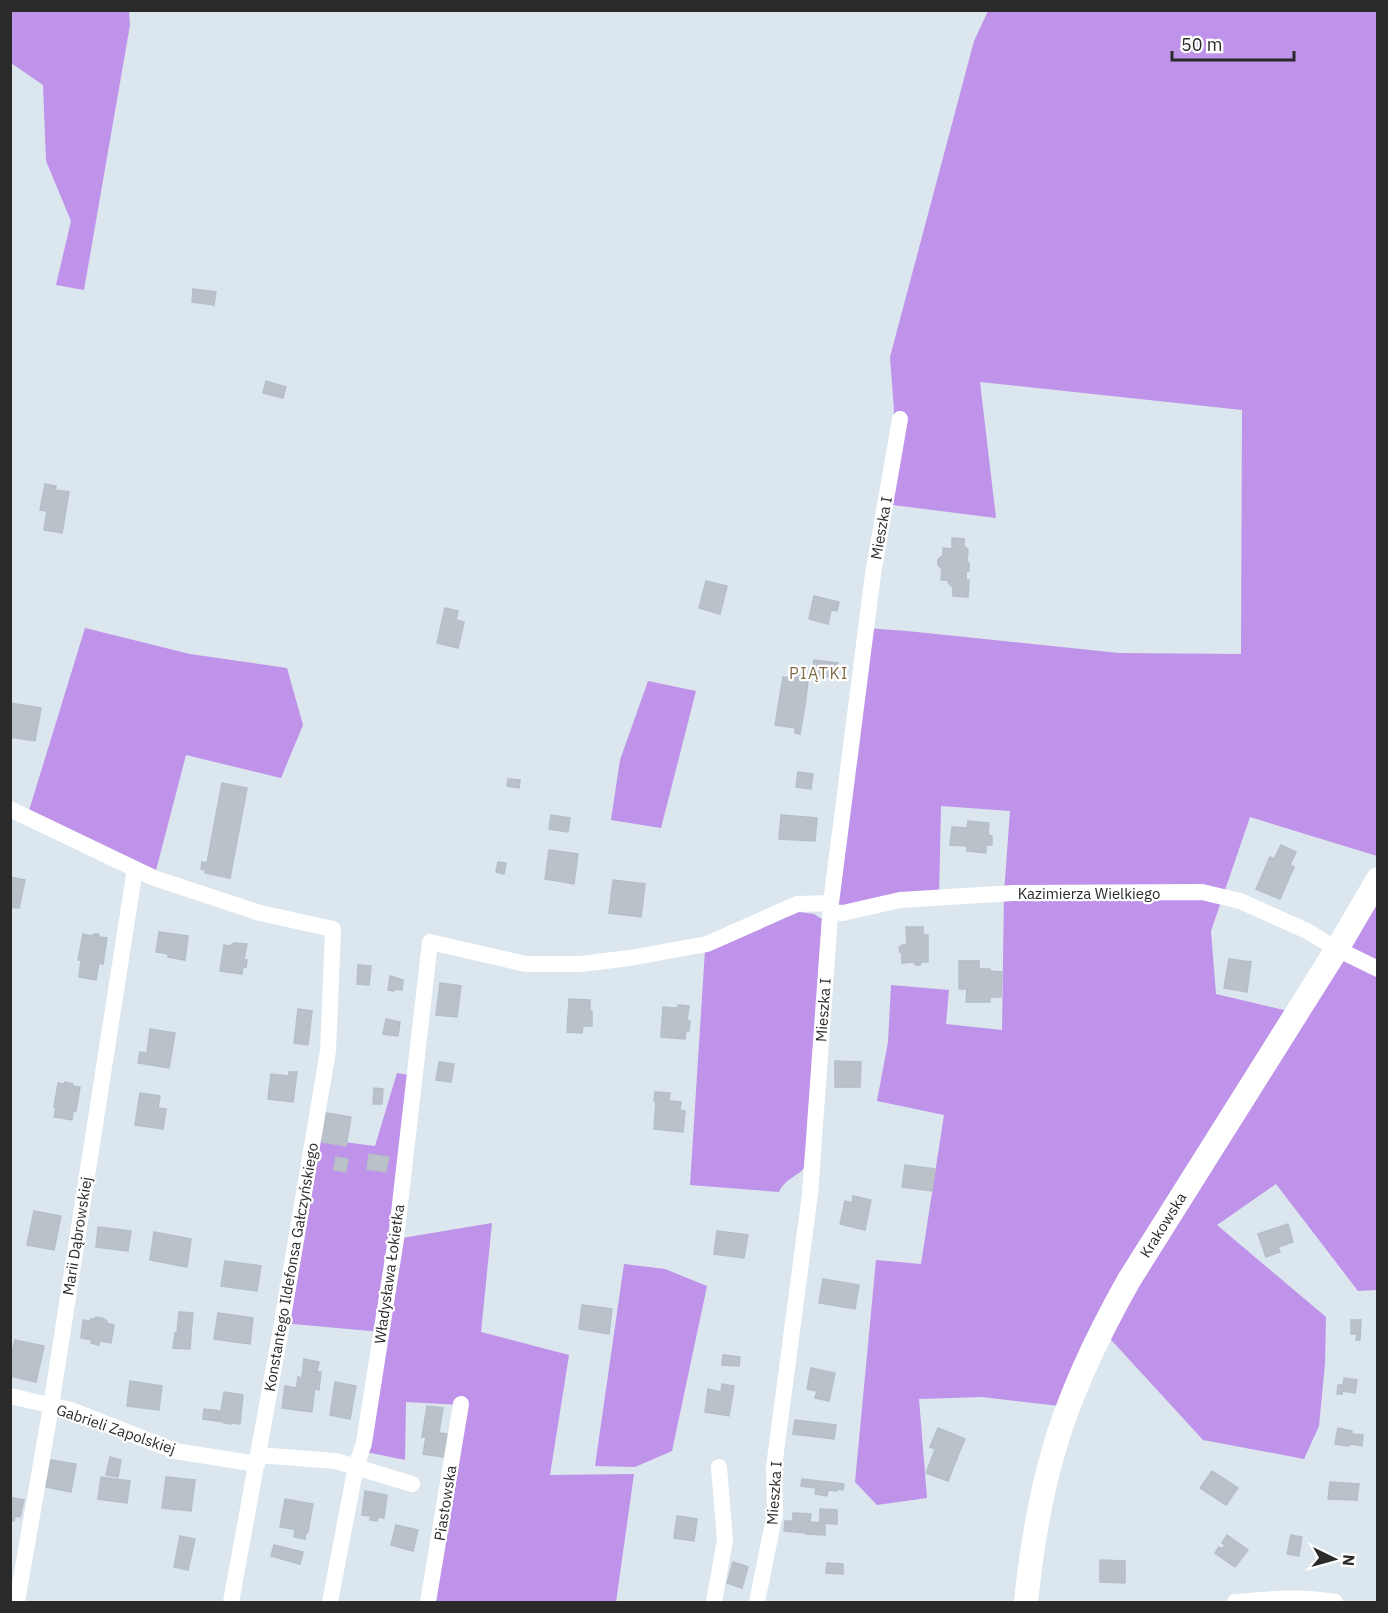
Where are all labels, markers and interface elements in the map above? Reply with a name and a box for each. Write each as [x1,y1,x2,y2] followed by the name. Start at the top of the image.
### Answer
[1172,24,1294,62] scale bar
[1181,33,1223,56] text: 50 m
[866,495,896,561] street label: Mieszka I
[789,663,849,683] district label: PIĄTKI
[1018,884,1160,903] street label: Kazimierza Wielkiego
[811,978,835,1042] street label: Mieszka I
[260,1141,322,1393] street label: Konstantego Ildefonsa Gałczyńskiego
[58,1175,96,1297] street label: Marii Dąbrowskiej
[1135,1189,1191,1261] street label: Krakowska
[370,1203,408,1345] street label: Władysława Łokietka
[54,1400,178,1458] street label: Gabrieli Zapolskiej
[762,1461,786,1525] street label: Mieszka I
[430,1464,460,1542] street label: Piastowska
[1304,1529,1364,1589] north arrow
[1338,1554,1359,1567] text: N

